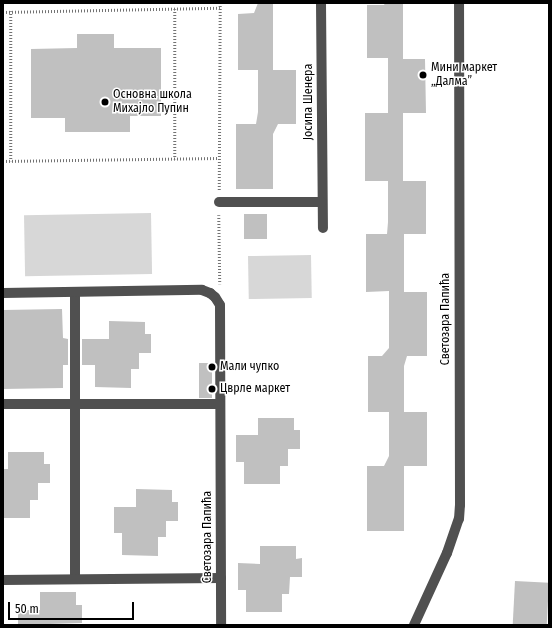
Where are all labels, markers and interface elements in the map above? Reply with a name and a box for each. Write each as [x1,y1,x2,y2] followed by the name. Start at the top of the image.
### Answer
[431,61,497,89] place label: Мини маркет „Далма”
[302,64,316,140] street label: Јосипа Шенера
[418,70,428,80] marker: Мини маркет „Далма”
[113,88,192,116] place label: Основна школа Михајло Пупин
[100,97,110,107] marker: Основна школа Михајло Пупин
[439,273,453,365] street label: Светозара Папића
[220,360,279,374] place label: Мали чупко
[207,362,217,372] marker: Мали чупко
[220,382,290,396] place label: Цврле маркет
[207,384,217,394] marker: Цврле маркет
[201,491,215,583] street label: Светозара Папића
[10,594,136,620] scale bar
[15,602,39,616] text: 50 m

